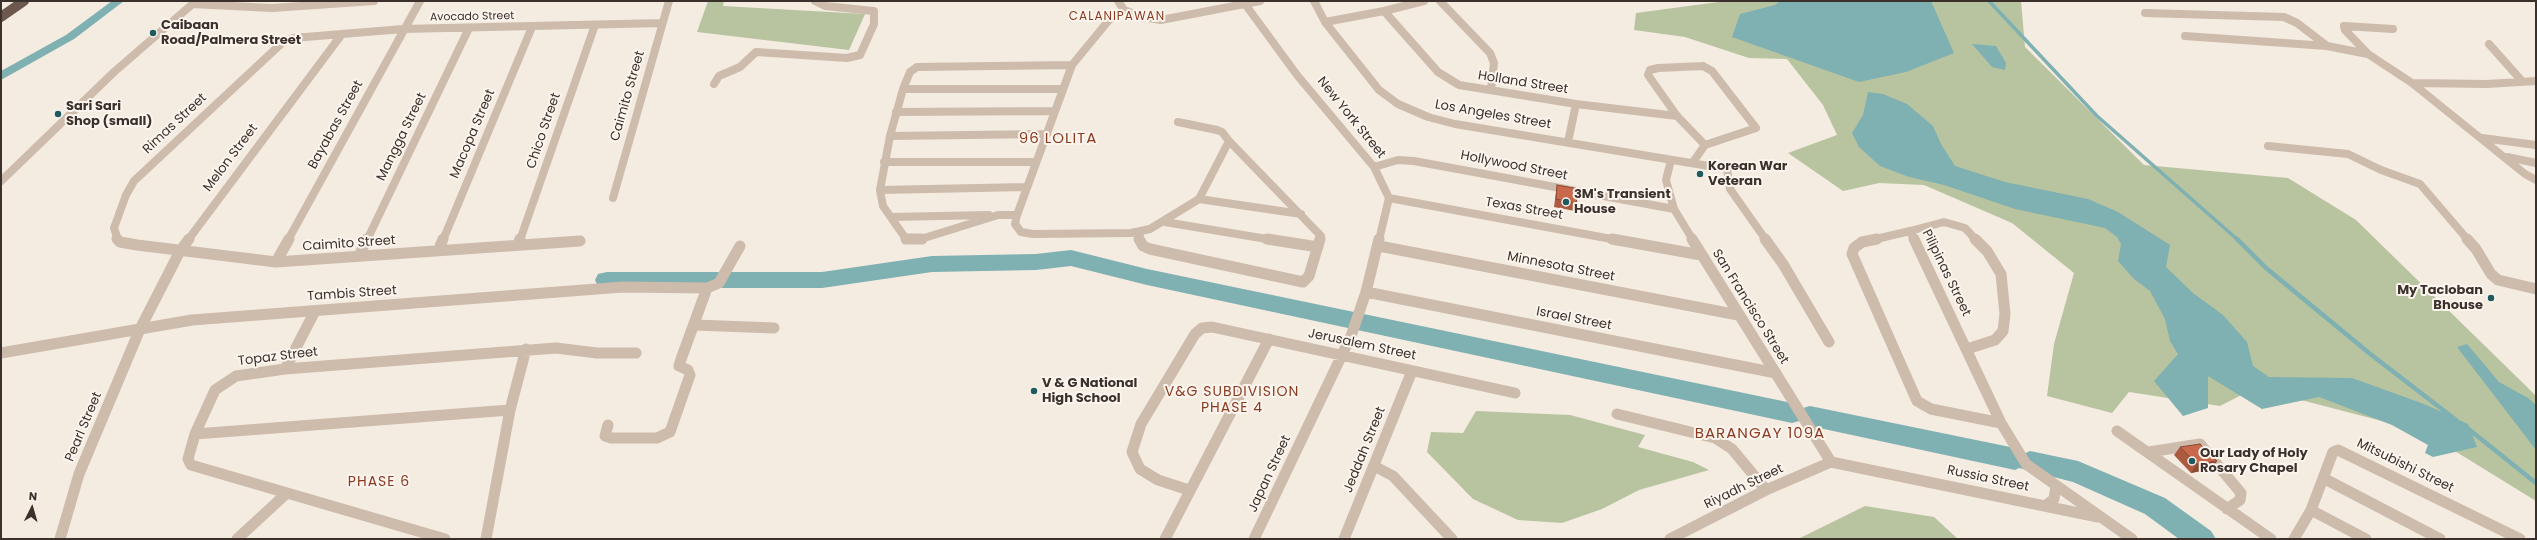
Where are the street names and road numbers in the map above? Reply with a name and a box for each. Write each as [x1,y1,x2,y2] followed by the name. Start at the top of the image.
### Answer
[430,10,514,24] street label: Avocado Street
[608,49,648,143] street label: Caimito Street
[1477,68,1569,98] street label: Holland Street
[1313,74,1389,162] street label: New York Street
[305,78,367,172] street label: Bayabas Street
[447,87,499,181] street label: Macopa Street
[140,90,210,158] street label: Rimas Street
[374,90,430,184] street label: Mangga Street
[524,91,564,171] street label: Chico Street
[1434,97,1552,133] street label: Los Angeles Street
[201,121,261,195] street label: Melon Street
[1459,148,1569,184] street label: Hollywood Street
[1484,195,1564,223] street label: Texas Street
[1918,227,1974,319] street label: Pilipinas Street
[302,233,396,255] street label: Caimito Street
[1708,247,1792,367] street label: San Francisco Street
[1506,249,1616,285] street label: Minnesota Street
[307,283,397,305] street label: Tambis Street
[1535,304,1613,334] street label: Israel Street
[1307,326,1417,364] street label: Jerusalem Street
[237,344,319,370] street label: Topaz Street
[62,390,106,464] street label: Pearl Street
[1341,405,1389,495] street label: Jeddah Street
[1245,433,1295,515] street label: Japan Street
[2354,436,2456,496] street label: Mitsubishi Street
[1702,461,1786,513] street label: Riyadh Street
[1946,463,2030,495] street label: Russia Street

